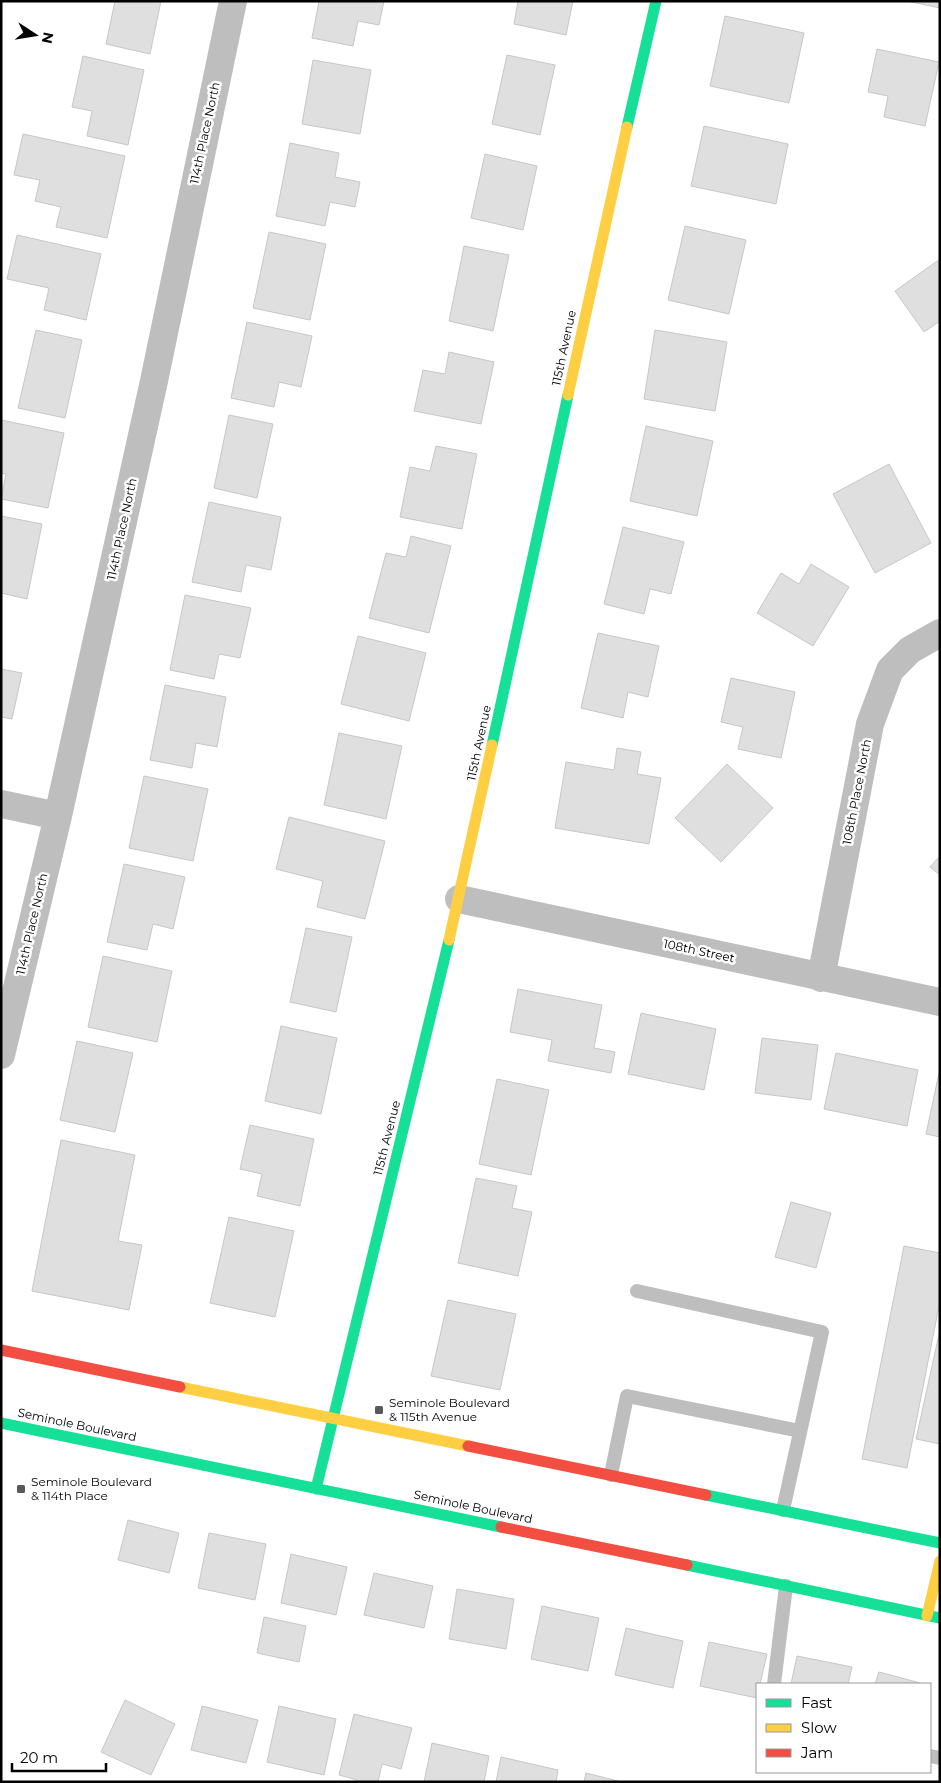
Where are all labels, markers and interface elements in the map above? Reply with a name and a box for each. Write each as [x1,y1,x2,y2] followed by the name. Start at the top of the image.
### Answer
[10,10,60,60] north arrow
[38,30,58,45] text: N
[186,80,223,185] street label: 114th Place North
[548,309,579,387] street label: 115th Avenue
[103,476,140,581] street label: 114th Place North
[463,704,494,782] street label: 115th Avenue
[839,738,874,846] street label: 108th Place North
[13,872,51,976] street label: 114th Place North
[662,936,736,965] street label: 108th Street
[370,1099,403,1177] street label: 115th Avenue
[389,1395,510,1424] place label: Seminole Boulevard & 115th Avenue
[373,1404,385,1416] marker: Seminole Boulevard & 115th Avenue
[16,1405,138,1444] street label: Seminole Boulevard
[31,1474,152,1503] place label: Seminole Boulevard & 114th Place
[15,1483,27,1495] marker: Seminole Boulevard & 114th Place
[412,1487,534,1526] street label: Seminole Boulevard
[756,1683,931,1773] legend
[801,1693,832,1712] text: Fast
[801,1718,837,1737] text: Slow
[12,1740,106,1772] scale bar
[800,1743,833,1762] text: Jam
[20,1748,58,1767] text: 20 m

